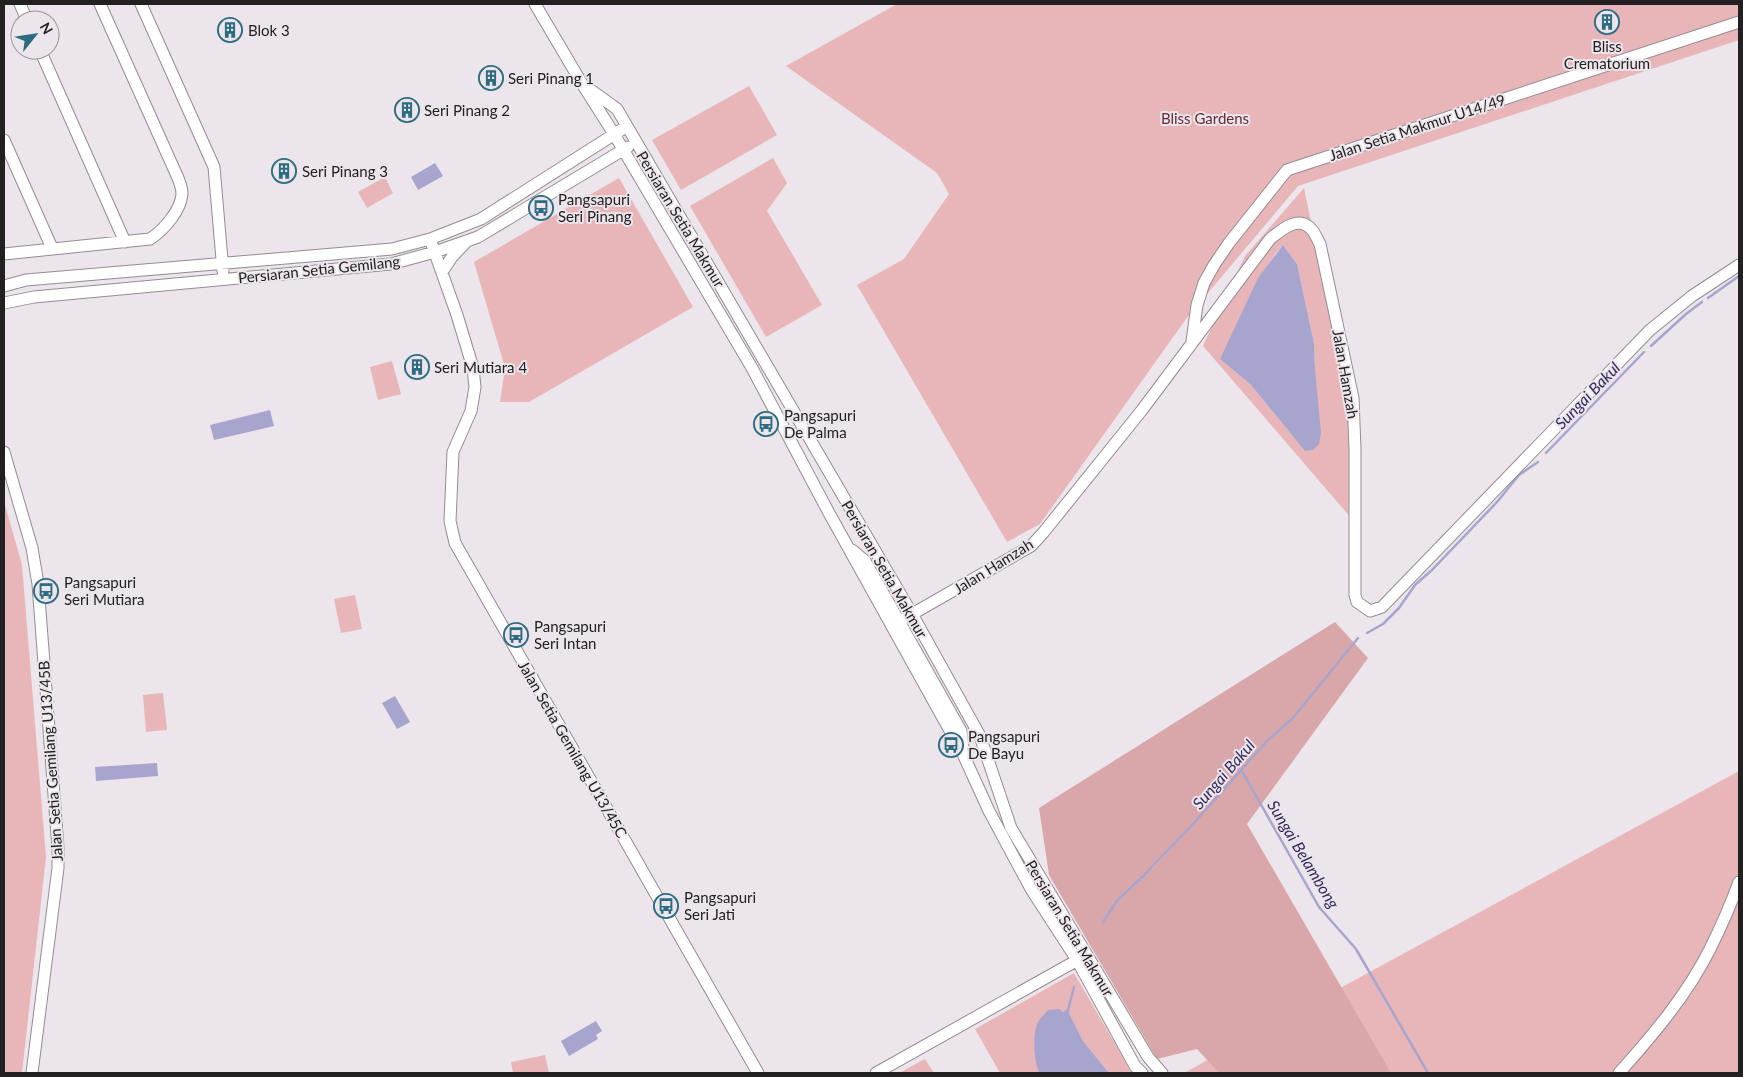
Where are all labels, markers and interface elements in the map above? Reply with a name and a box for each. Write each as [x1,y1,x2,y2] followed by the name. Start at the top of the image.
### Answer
[1594,9,1620,35] building icon: Bliss Crematorium
[10,10,60,60] north arrow
[217,17,243,43] building icon: Blok 3
[37,19,57,37] text: N
[248,21,290,39] place label: Blok 3
[1564,37,1650,72] place label: Bliss Crematorium
[478,65,504,91] building icon: Seri Pinang 1
[508,69,594,87] place label: Seri Pinang 1
[1327,90,1507,164] street label: Jalan Setia Makmur U14/49
[394,97,420,123] building icon: Seri Pinang 2
[424,101,510,119] place label: Seri Pinang 2
[1161,109,1249,127] park label: Bliss Gardens
[633,148,729,291] street label: Persiaran Setia Makmur
[271,158,297,184] building icon: Seri Pinang 3
[302,162,388,180] place label: Seri Pinang 3
[558,190,632,225] place label: Pangsapuri Seri Pinang
[528,195,554,221] bus stop icon: Pangsapuri Seri Pinang
[237,252,401,286] street label: Persiaran Setia Gemilang
[1329,328,1363,420] street label: Jalan Hamzah
[404,354,430,380] building icon: Seri Mutiara 4
[1551,357,1624,432] water label: Sungai Bakul
[434,358,527,376] place label: Seri Mutiara 4
[784,406,856,441] place label: Pangsapuri De Palma
[753,411,779,437] bus stop icon: Pangsapuri De Palma
[838,497,932,641] street label: Persiaran Setia Makmur
[950,534,1036,598] street label: Jalan Hamzah
[64,573,145,608] place label: Pangsapuri Seri Mutiara
[33,578,59,604] bus stop icon: Pangsapuri Seri Mutiara
[534,617,606,652] place label: Pangsapuri Seri Intan
[503,622,529,648] bus stop icon: Pangsapuri Seri Intan
[515,657,631,841] street label: Jalan Setia Gemilang U13/45C
[34,660,66,862] street label: Jalan Setia Gemilang U13/45B
[968,727,1040,762] place label: Pangsapuri De Bayu
[938,732,964,758] bus stop icon: Pangsapuri De Bayu
[1188,735,1258,812] water label: Sungai Bakul
[1264,797,1344,912] water label: Sungai Belambong
[1022,857,1118,1000] street label: Persiaran Setia Makmur
[684,888,756,923] place label: Pangsapuri Seri Jati
[653,893,679,919] bus stop icon: Pangsapuri Seri Jati

